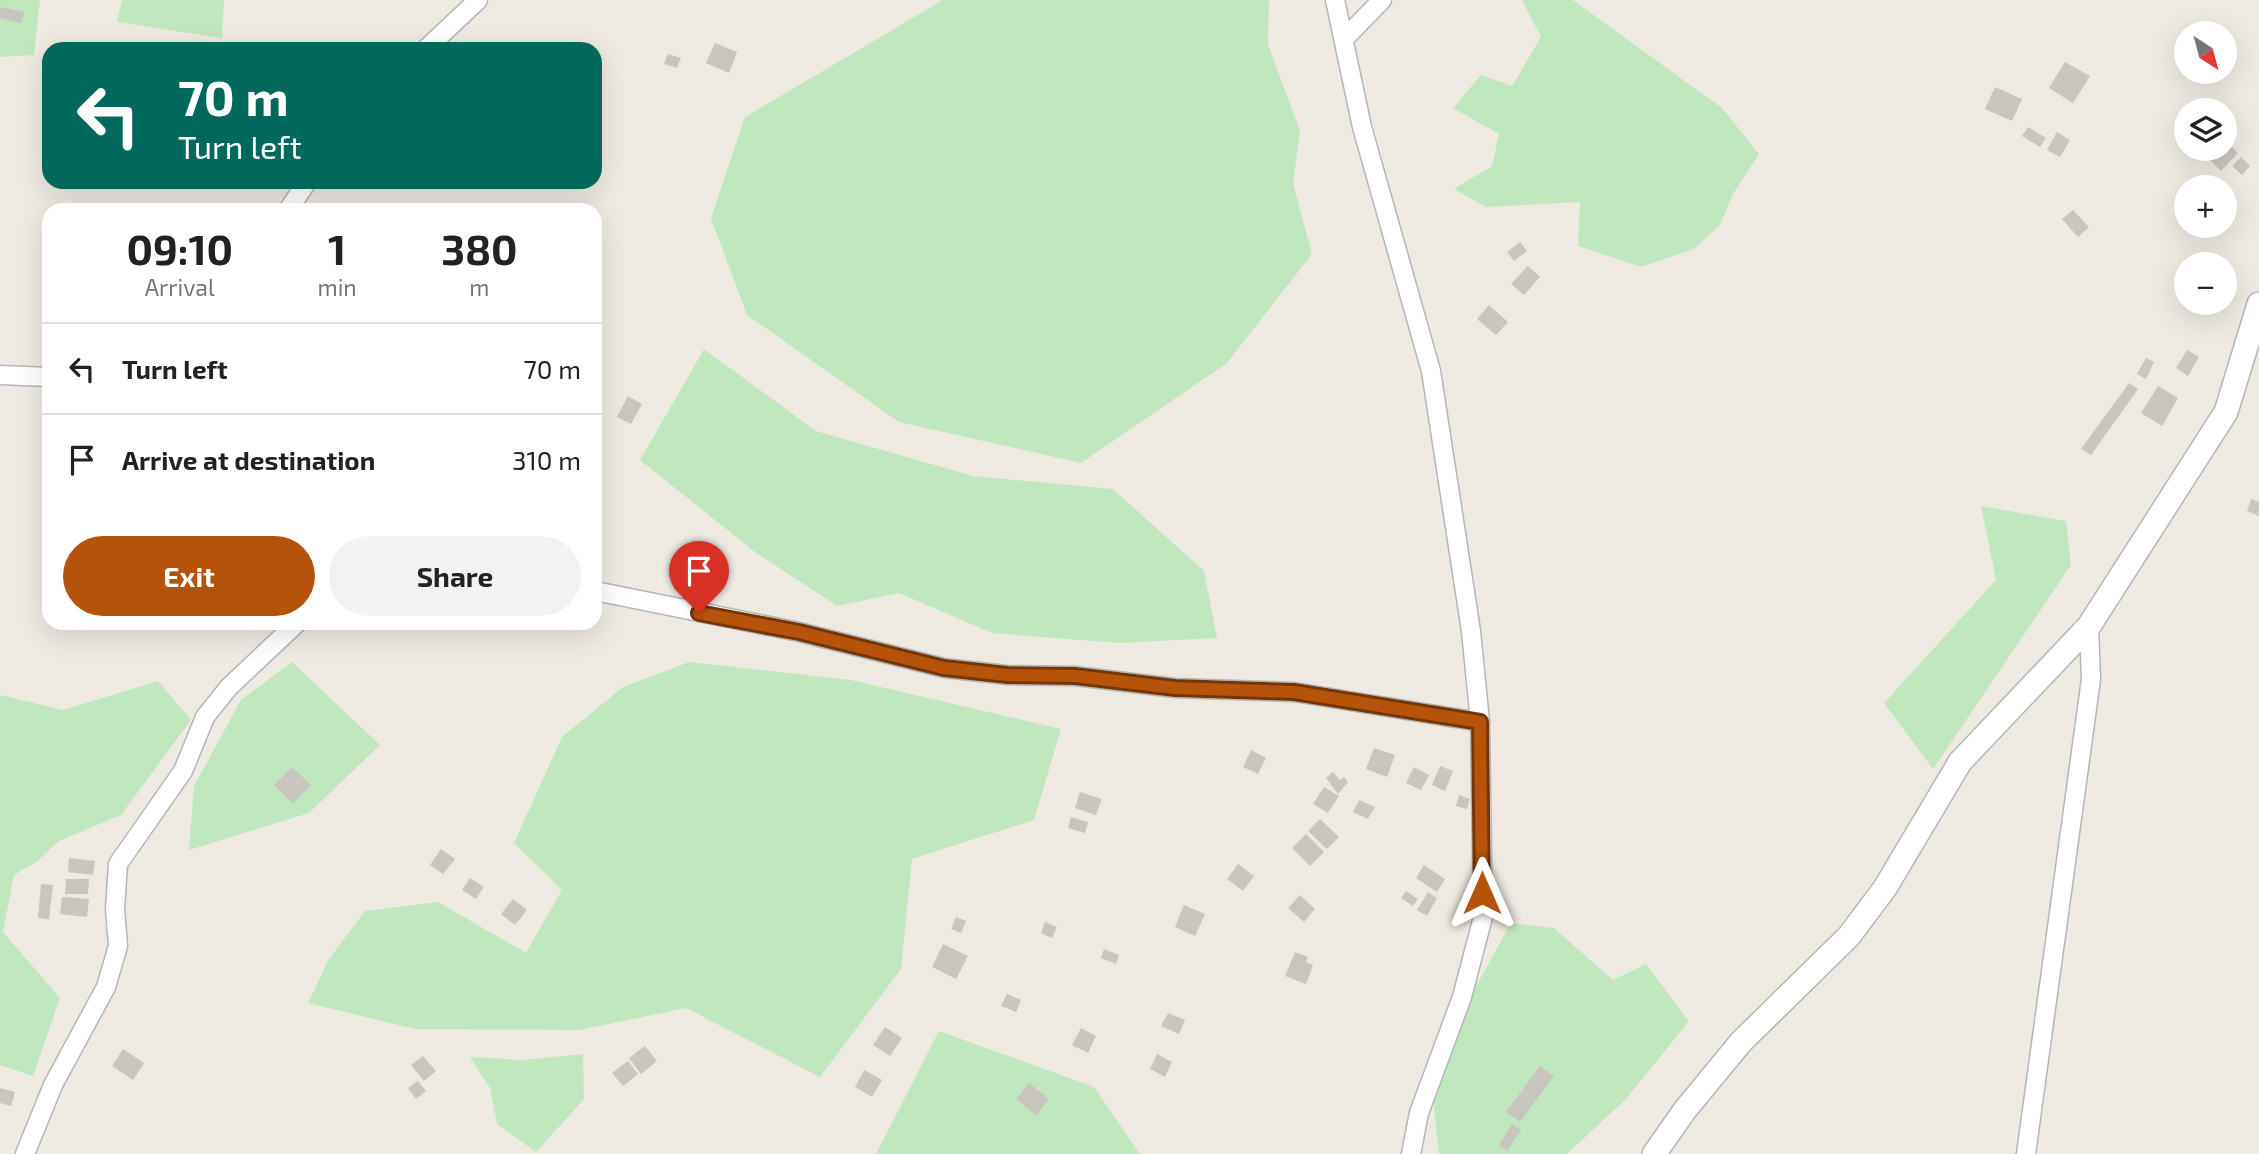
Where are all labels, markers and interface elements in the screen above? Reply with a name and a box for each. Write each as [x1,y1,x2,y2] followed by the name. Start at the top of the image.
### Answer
[2174,21,2236,84] north arrow
[2174,21,2237,315] map controls
[178,67,289,126] text: 70 m
[63,70,154,161] icon: left
[2174,98,2237,161] button: layers
[178,127,302,165] text: Turn left
[2174,175,2237,238] button: +
[126,223,233,273] text: 09:10
[328,223,346,273] text: 1
[441,223,518,273] text: 380
[2174,252,2237,315] button: −
[145,273,215,301] text: Arrival
[318,273,357,301] text: min
[469,273,489,301] text: m
[63,350,101,388] icon: left
[122,353,228,384] text: Turn left
[523,353,581,384] text: 70 m
[63,441,101,479] icon: arrive
[122,444,375,475] text: Arrive at destination
[512,444,581,475] text: 310 m
[63,536,315,616] button: Exit
[329,536,581,616] button: Share
[669,541,729,613] pin
[680,552,718,590] icon: arrive
[1445,856,1519,930] position arrow

